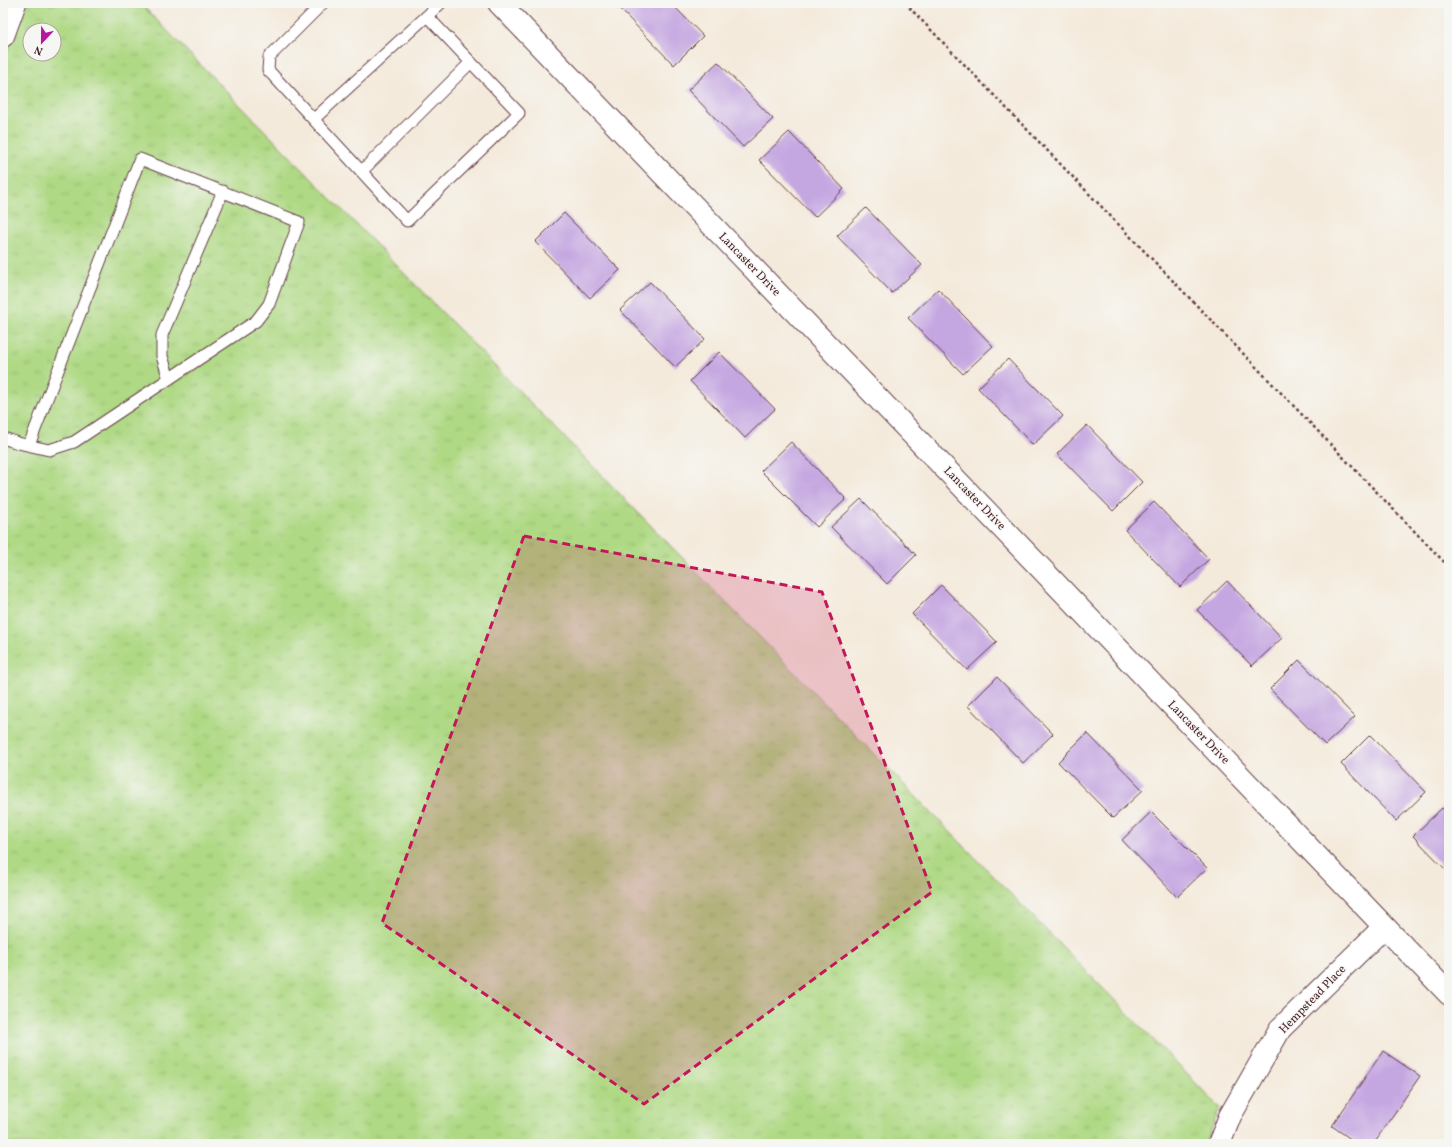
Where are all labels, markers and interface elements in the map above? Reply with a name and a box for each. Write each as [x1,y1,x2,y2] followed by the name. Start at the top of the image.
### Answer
[22,22,62,62] north arrow
[32,41,45,58] text: N
[715,229,784,300] street label: Lancaster Drive
[940,463,1009,534] street label: Lancaster Drive
[1164,697,1233,768] street label: Lancaster Drive
[1276,962,1350,1038] street label: Hempstead Place

